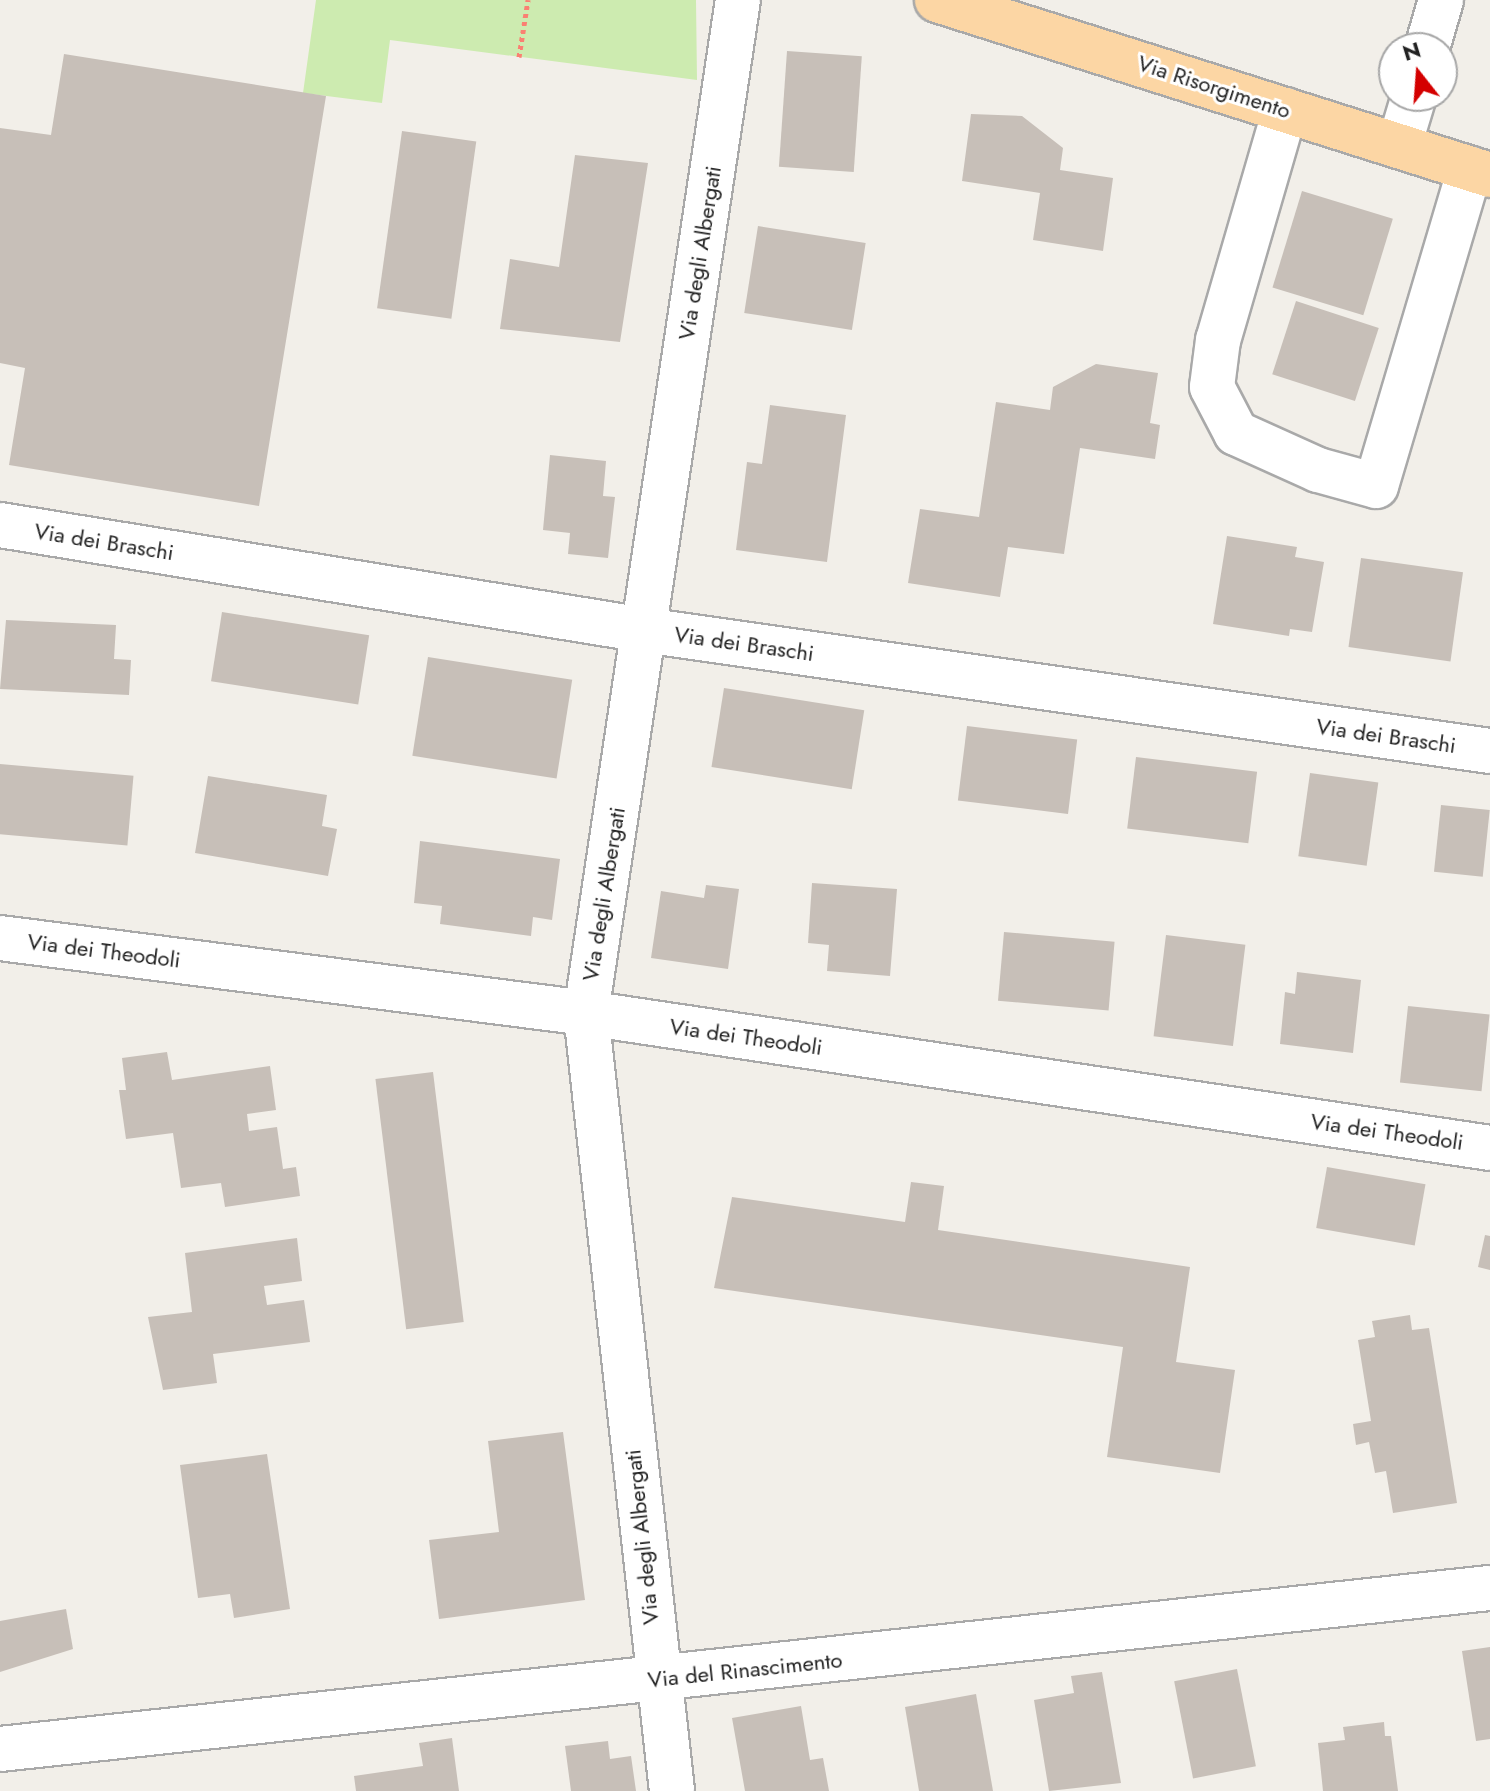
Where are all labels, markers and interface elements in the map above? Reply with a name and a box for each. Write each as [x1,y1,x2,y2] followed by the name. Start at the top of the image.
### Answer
[1378,32,1458,112] north arrow
[1399,33,1425,69] text: N
[1134,50,1294,124] street label: Via Risorgimento
[673,164,727,342] street label: Via degli Albergati
[32,518,176,566] street label: Via dei Braschi
[673,621,815,667] street label: Via dei Braschi
[1315,713,1457,759] street label: Via dei Braschi
[577,805,631,983] street label: Via degli Albergati
[26,929,182,973] street label: Via dei Theodoli
[668,1013,824,1061] street label: Via dei Theodoli
[1309,1108,1465,1156] street label: Via dei Theodoli
[620,1448,664,1626] street label: Via degli Albergati
[646,1647,844,1693] street label: Via del Rinascimento

